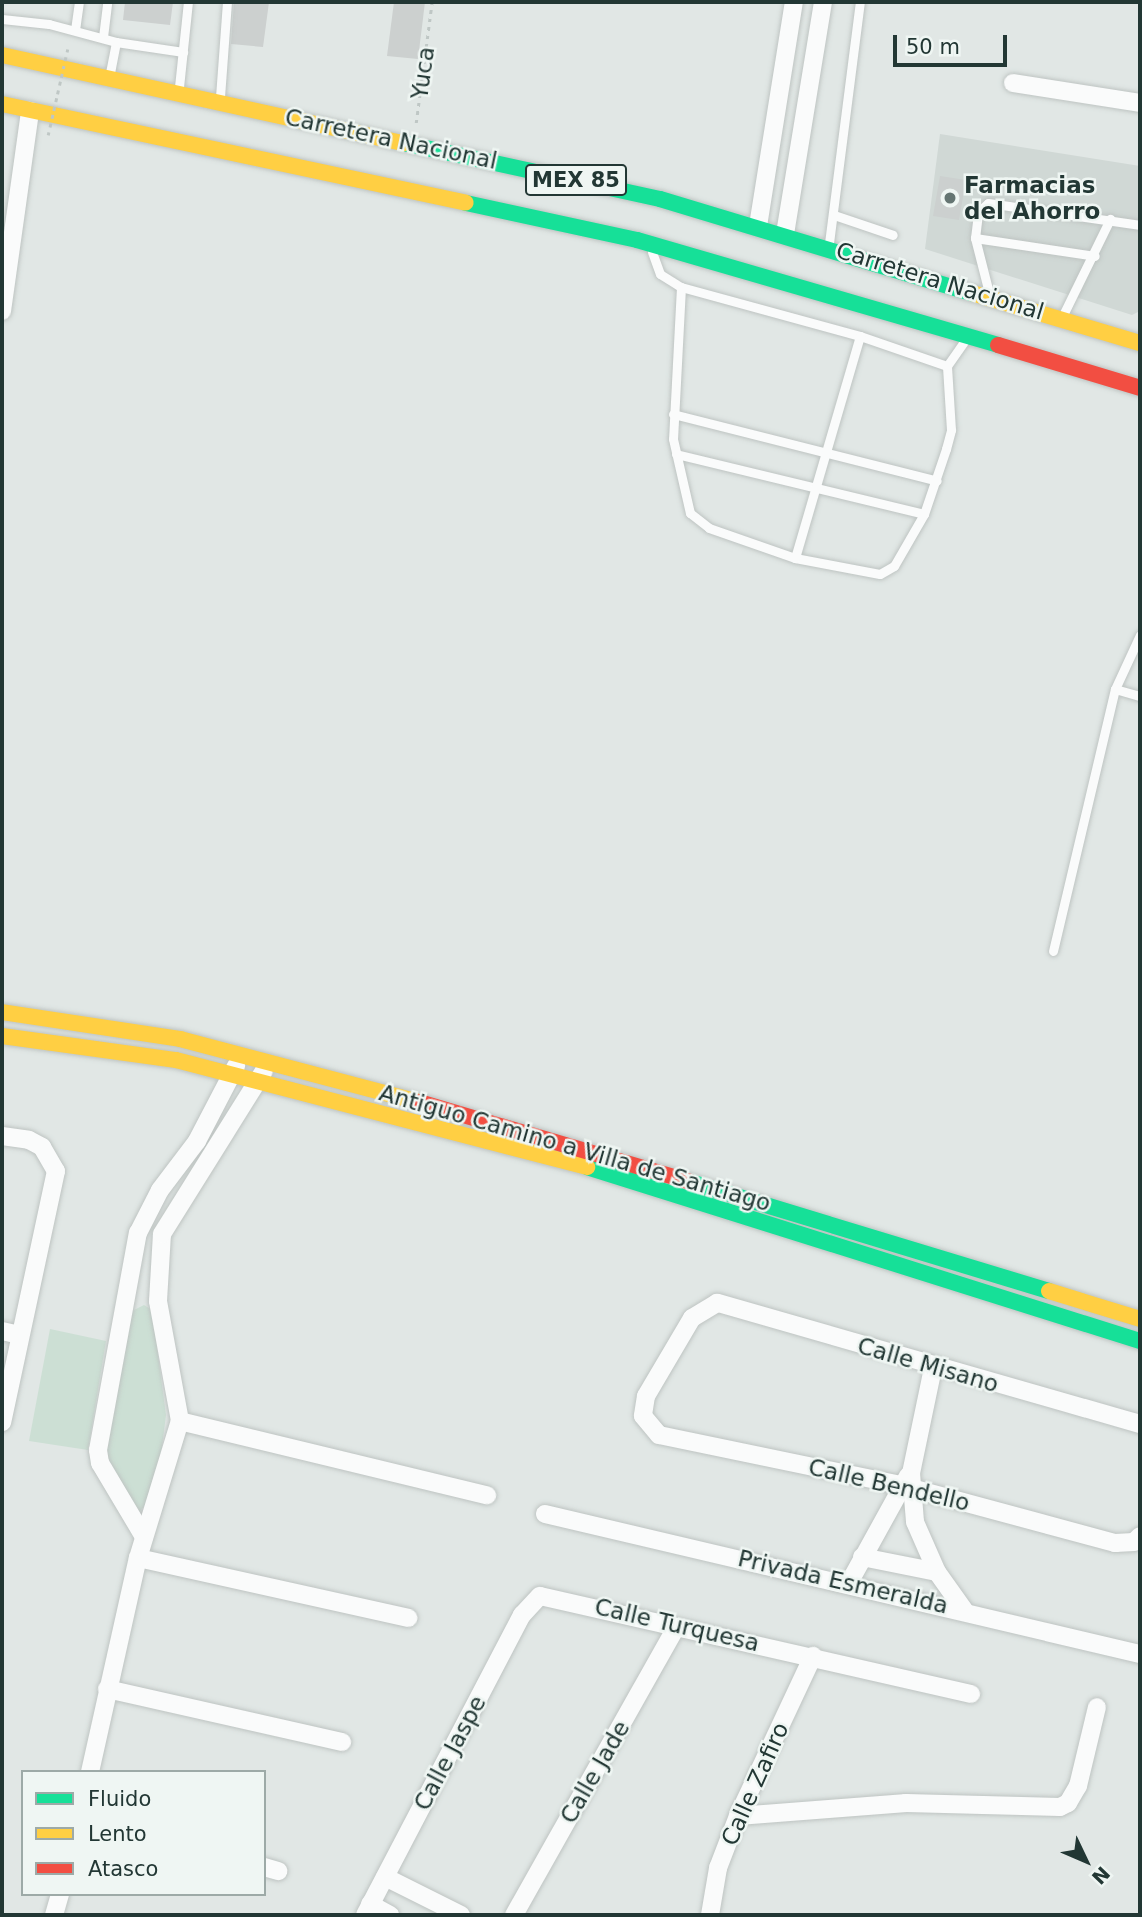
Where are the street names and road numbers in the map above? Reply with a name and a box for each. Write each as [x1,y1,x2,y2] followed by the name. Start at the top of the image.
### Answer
[406,45,440,101] street label: Yuca
[283,103,499,175] street label: Carretera Nacional
[524,162,628,198] road number: MEX 85
[833,236,1047,326] street label: Carretera Nacional
[376,1079,774,1217] street label: Antiguo Camino a Villa de Santiago
[854,1332,1002,1398] street label: Calle Misano
[806,1453,972,1517] street label: Calle Bendello
[735,1544,951,1620] street label: Privada Esmeralda
[592,1593,762,1657] street label: Calle Turquesa
[408,1691,492,1815] street label: Calle Jaspe
[555,1716,635,1828] street label: Calle Jade
[716,1718,794,1850] street label: Calle Zafiro

